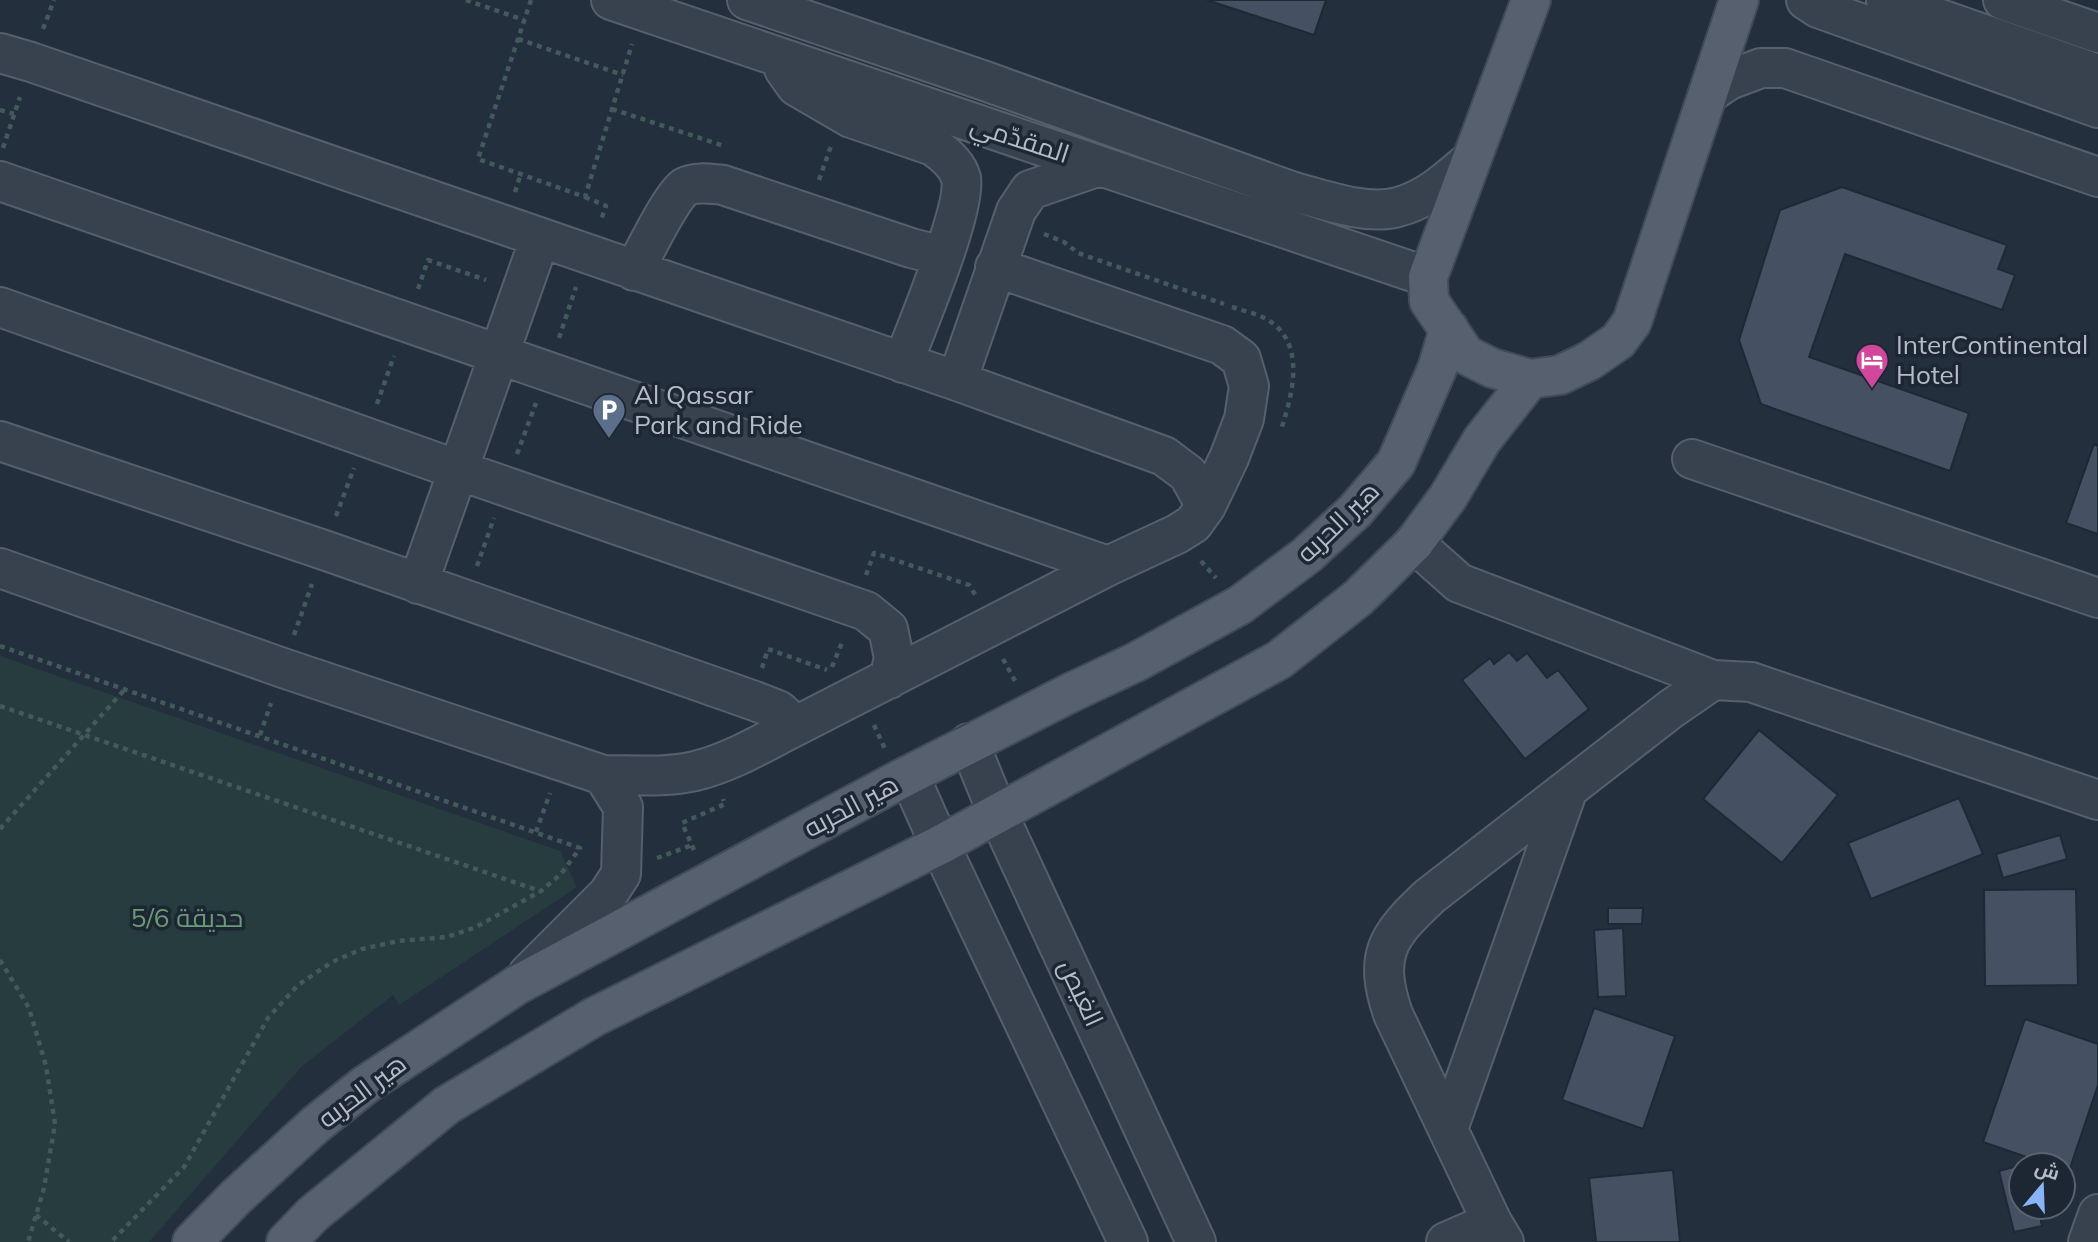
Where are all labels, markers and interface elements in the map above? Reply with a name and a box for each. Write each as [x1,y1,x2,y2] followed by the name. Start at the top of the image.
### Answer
[965,107,1074,175] street label: المقدّمي
[1896,328,2088,391] place label: InterContinental Hotel
[1853,341,1891,390] hotel icon: InterContinental Hotel
[634,378,803,441] place label: Al Qassar Park and Ride
[590,391,628,440] parking icon: Al Qassar Park and Ride
[1289,474,1386,569] street label: هير الحربه
[798,767,904,844] street label: هير الحربه
[131,901,243,934] park label: حديقة 5/6
[1052,954,1111,1032] street label: الغيص
[311,1047,413,1135] street label: هير الحربه
[2007,1151,2077,1221] north arrow
[2032,1155,2063,1185] text: ش

